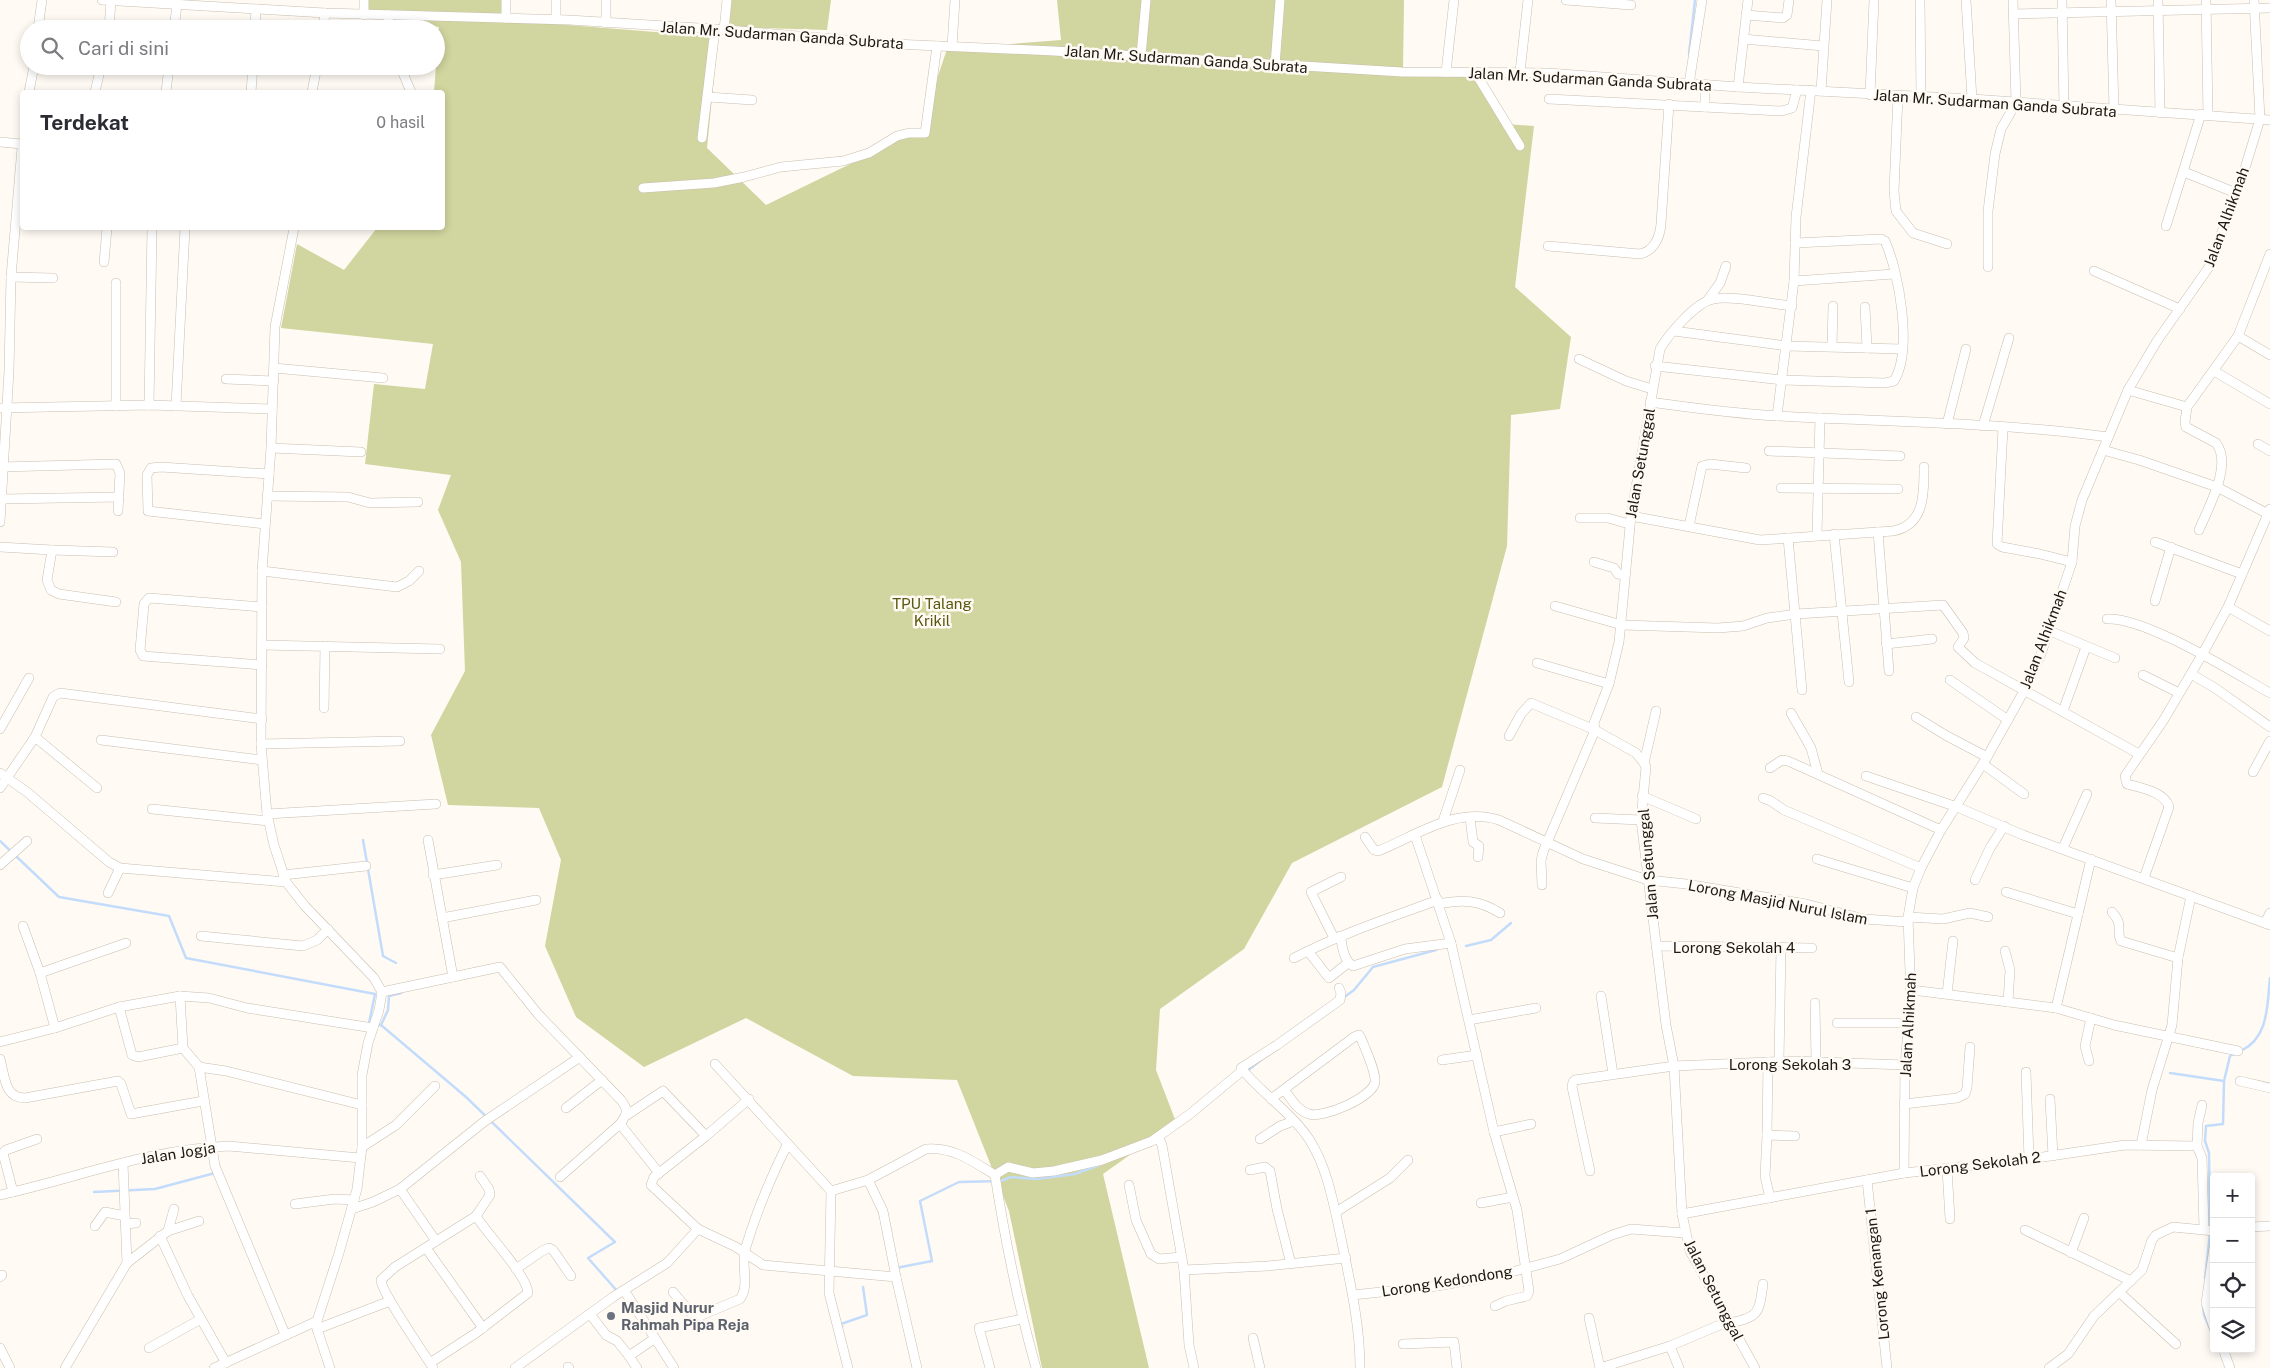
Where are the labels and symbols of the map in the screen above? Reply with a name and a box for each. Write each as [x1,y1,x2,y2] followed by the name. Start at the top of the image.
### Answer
[660,18,904,52] street label: Jalan Mr. Sudarman Ganda Subrata
[1064,42,1308,76] street label: Jalan Mr. Sudarman Ganda Subrata
[1468,64,1712,94] street label: Jalan Mr. Sudarman Ganda Subrata
[1873,86,2117,120] street label: Jalan Mr. Sudarman Ganda Subrata
[2200,165,2252,269] street label: Jalan Alhikmah
[1622,407,1658,519] street label: Jalan Setunggal
[2016,587,2070,691] street label: Jalan Alhikmah
[892,595,972,629] park label: TPU Talang Krikil
[1635,808,1661,920] street label: Jalan Setunggal
[1687,876,1869,928] street label: Lorong Masjid Nurul Islam
[1673,939,1795,956] street label: Lorong Sekolah 4
[1897,972,1919,1078] street label: Jalan Alhikmah
[1729,1056,1851,1073] street label: Lorong Sekolah 3
[139,1139,217,1167] street label: Jalan Jogja
[1919,1148,2042,1180] street label: Lorong Sekolah 2
[1862,1207,1892,1341] street label: Lorong Kenangan 1
[1681,1236,1747,1344] street label: Jalan Setunggal
[1380,1262,1514,1300] street label: Lorong Kedondong
[621,1299,749,1333] place label: Masjid Nurur Rahmah Pipa Reja
[605,1310,617,1322] marker: Masjid Nurur Rahmah Pipa Reja

